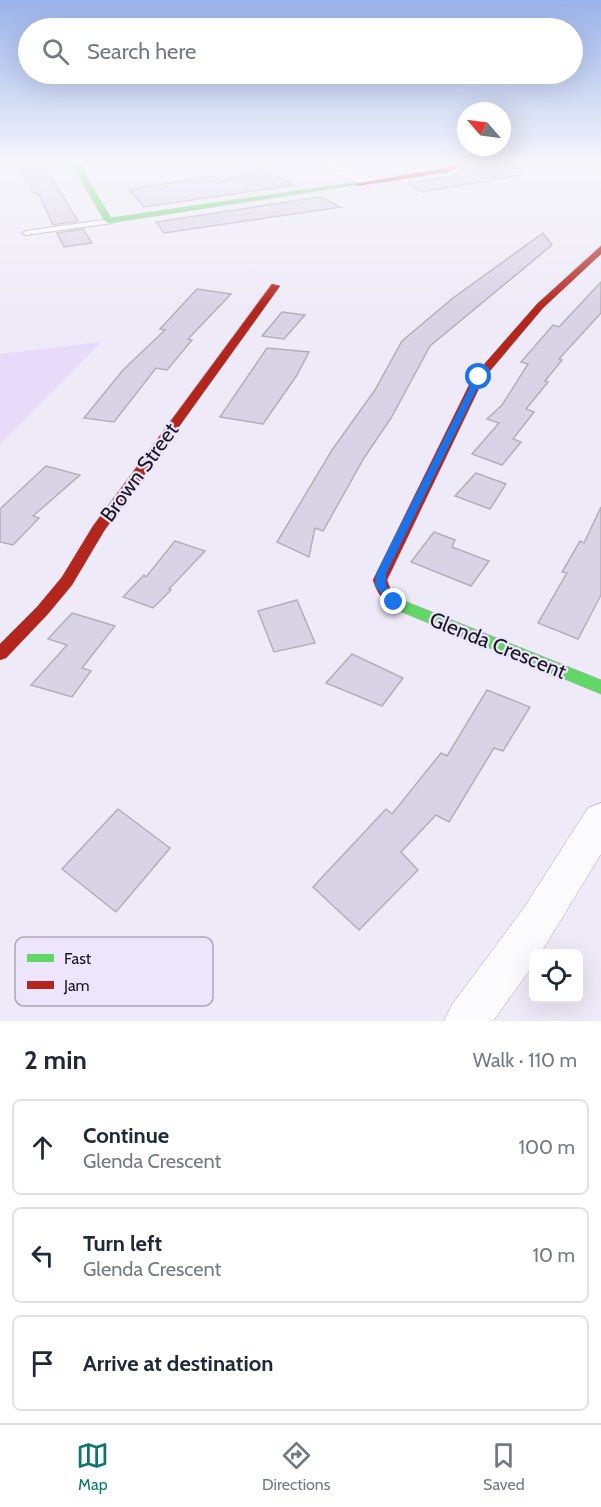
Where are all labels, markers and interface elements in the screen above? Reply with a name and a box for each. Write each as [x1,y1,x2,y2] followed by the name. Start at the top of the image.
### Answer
[18,18,583,84] search box
[39,35,72,68] icon: search
[87,38,196,65] text: Search here
[457,102,511,156] north arrow
[465,363,491,389] route start
[95,418,183,526] street label: Brown Street
[380,588,406,614] route end
[426,606,570,684] street label: Glenda Crescent
[15,937,213,1006] legend
[64,949,92,968] text: Fast
[529,949,583,1003] map controls
[529,949,583,1003] button: locate
[63,976,90,995] text: Jam
[24,1044,87,1076] text: 2 min
[473,1048,577,1072] text: Walk · 110 m
[83,1122,169,1149] text: Continue
[26,1131,59,1164] icon: ahead
[519,1135,575,1159] text: 100 m
[83,1149,221,1173] text: Glenda Crescent
[83,1230,162,1257] text: Turn left
[26,1239,59,1272] icon: left
[532,1243,575,1267] text: 10 m
[83,1257,221,1281] text: Glenda Crescent
[26,1347,59,1380] icon: arrive
[83,1350,273,1377] text: Arrive at destination
[76,1439,109,1494] tab: Map
[262,1439,330,1494] tab: Directions
[483,1439,525,1494] tab: Saved

